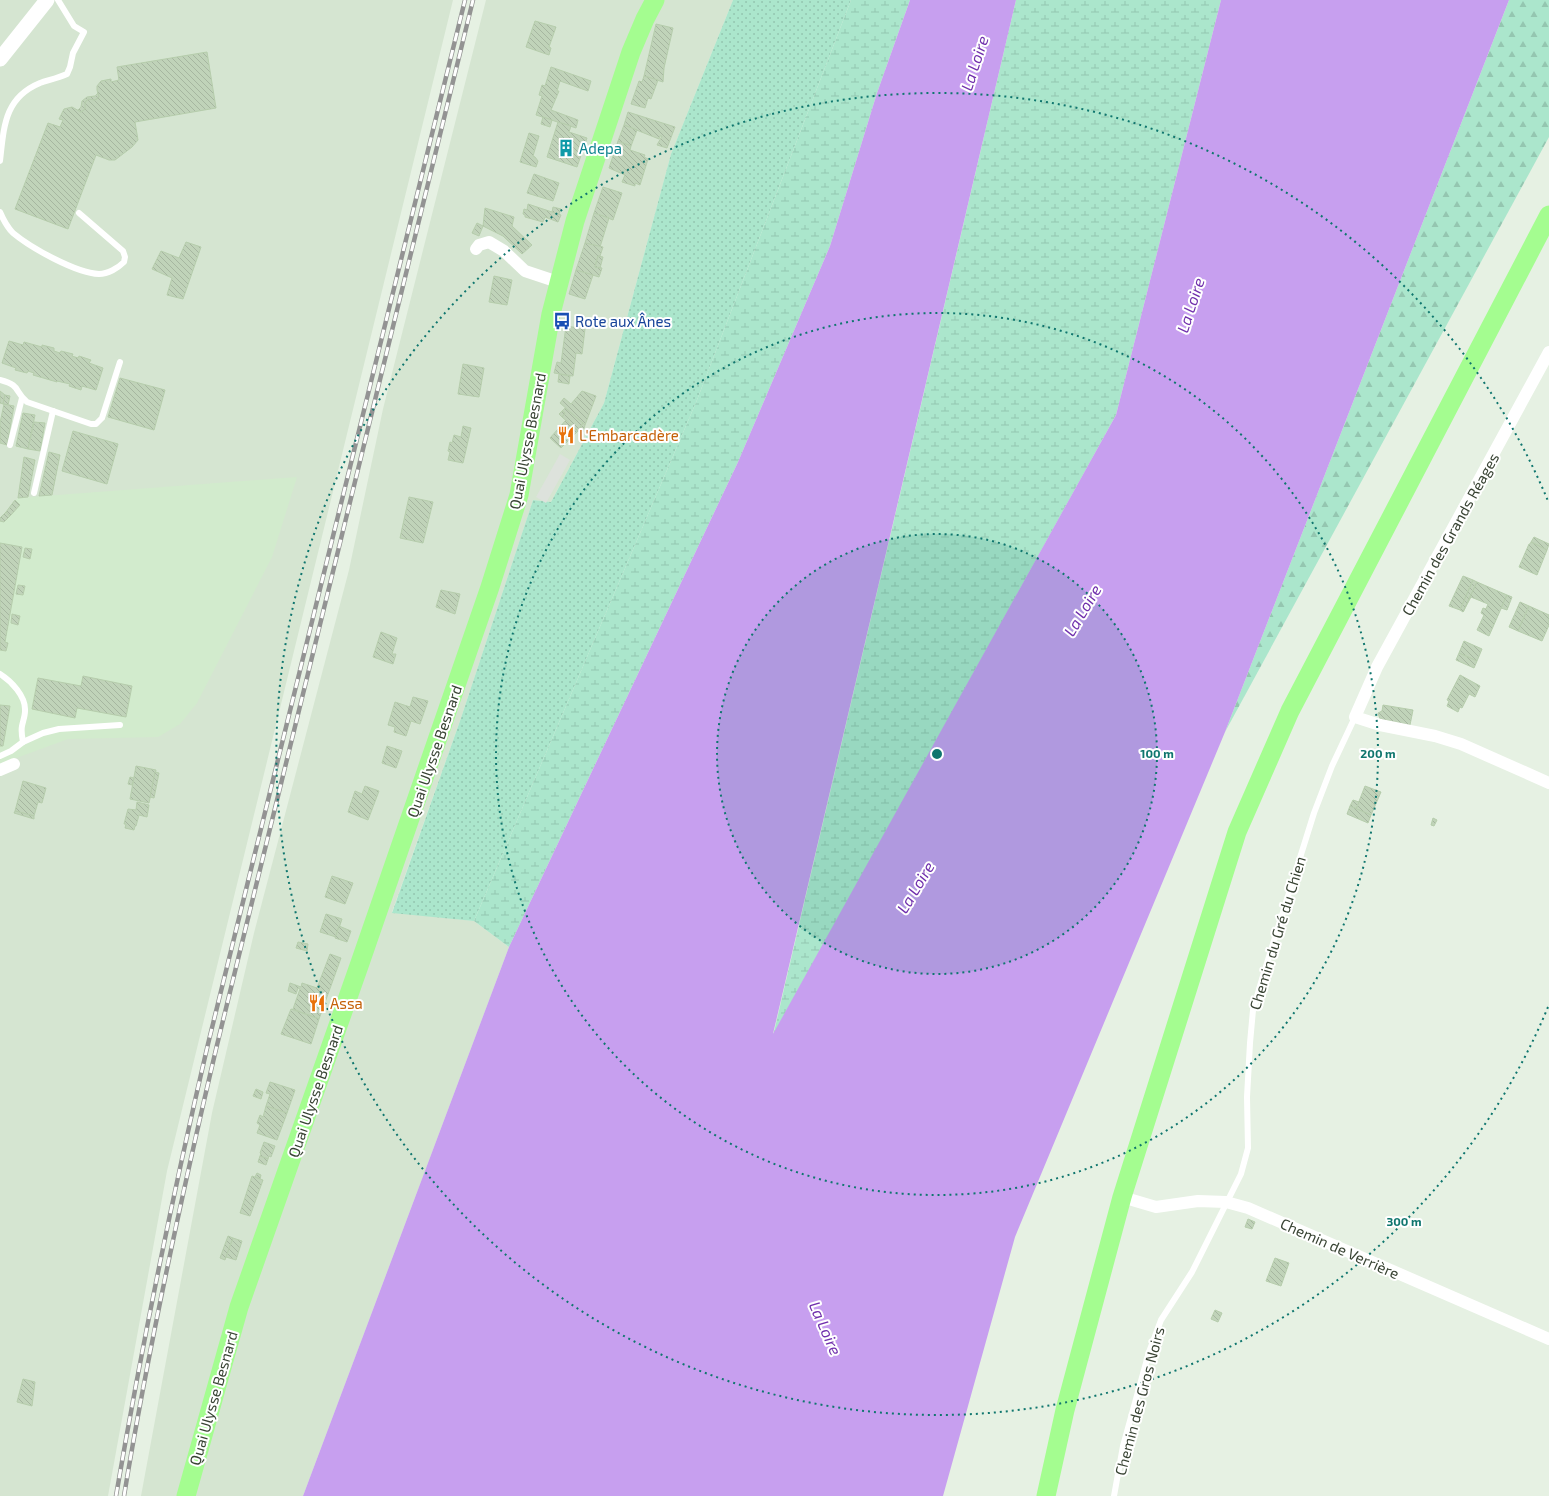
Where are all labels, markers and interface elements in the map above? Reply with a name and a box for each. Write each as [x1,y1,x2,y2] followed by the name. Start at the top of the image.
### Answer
[956,33,992,93] water label: La Loire
[556,138,576,158] building icon: Adepa
[579,139,622,157] place label: Adepa
[1172,275,1208,335] water label: La Loire
[552,311,572,331] bus stop icon: Rote aux Ânes
[575,312,671,330] place label: Rote aux Ânes
[505,371,550,511] street label: Quai Ulysse Besnard
[556,425,576,445] restaurant icon: L'Embarcadère
[579,426,679,444] place label: L'Embarcadère
[1398,449,1502,619] street label: Chemin des Grands Réages
[1059,580,1105,639] water label: La Loire
[403,682,466,820] street label: Quai Ulysse Besnard
[1140,746,1174,760] text: 100 m
[1360,746,1396,760] text: 200 m
[930,747,944,761] centre of rings
[1245,854,1309,1012] street label: Chemin du Gré du Chien
[892,857,938,916] water label: La Loire
[307,993,327,1013] restaurant icon: Assa
[330,994,363,1012] place label: Assa
[284,1022,347,1160] street label: Quai Ulysse Besnard
[1278,1214,1402,1282] street label: Chemin de Verrière
[1386,1214,1422,1228] text: 300 m
[806,1298,846,1358] water label: La Loire
[1111,1325,1167,1477] street label: Chemin des Gros Noirs
[185,1329,242,1468] street label: Quai Ulysse Besnard

